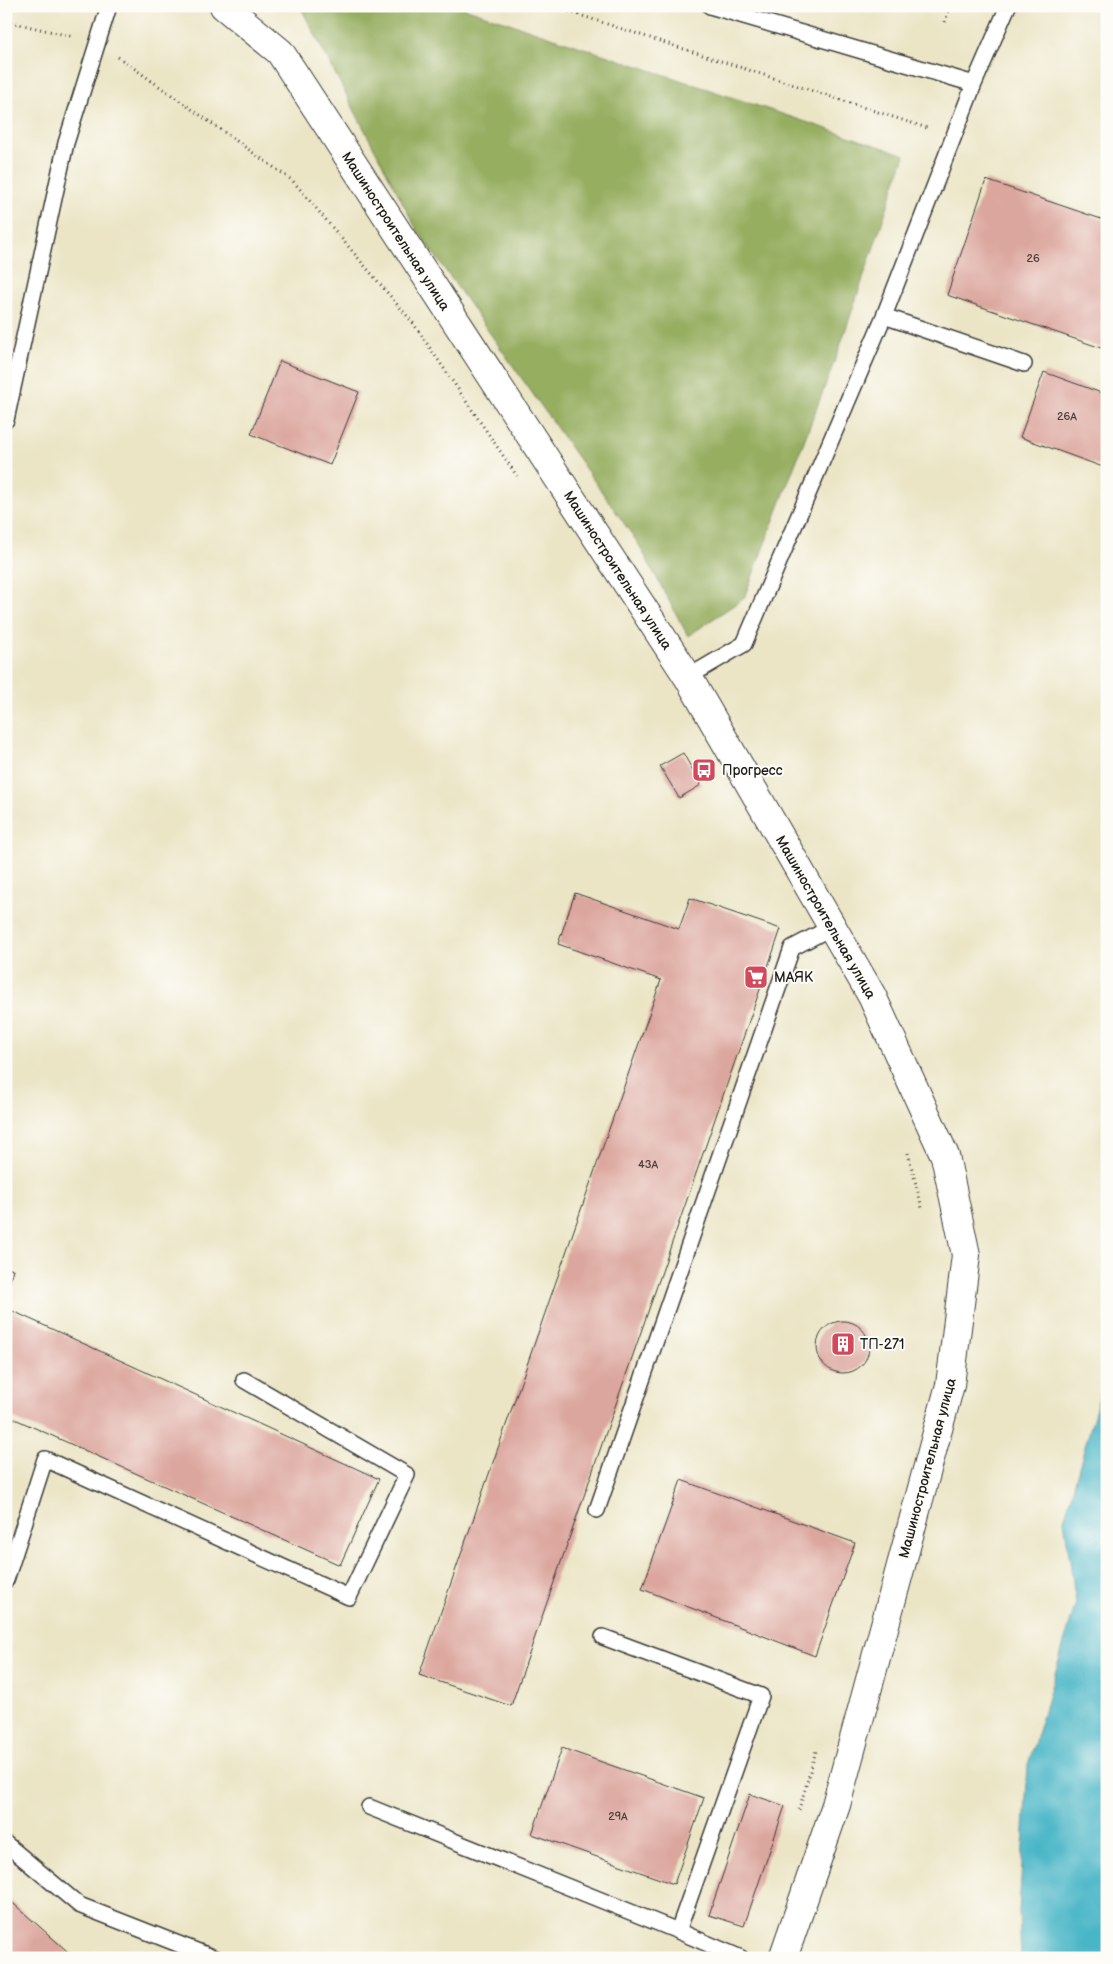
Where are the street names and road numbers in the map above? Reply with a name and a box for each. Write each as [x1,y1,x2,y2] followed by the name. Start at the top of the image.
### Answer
[338,149,454,314] street label: Машиностроительная улица
[560,488,676,653] street label: Машиностроительная улица
[772,833,880,1003] street label: Машиностроительная улица
[895,1375,960,1560] street label: Машиностроительная улица

